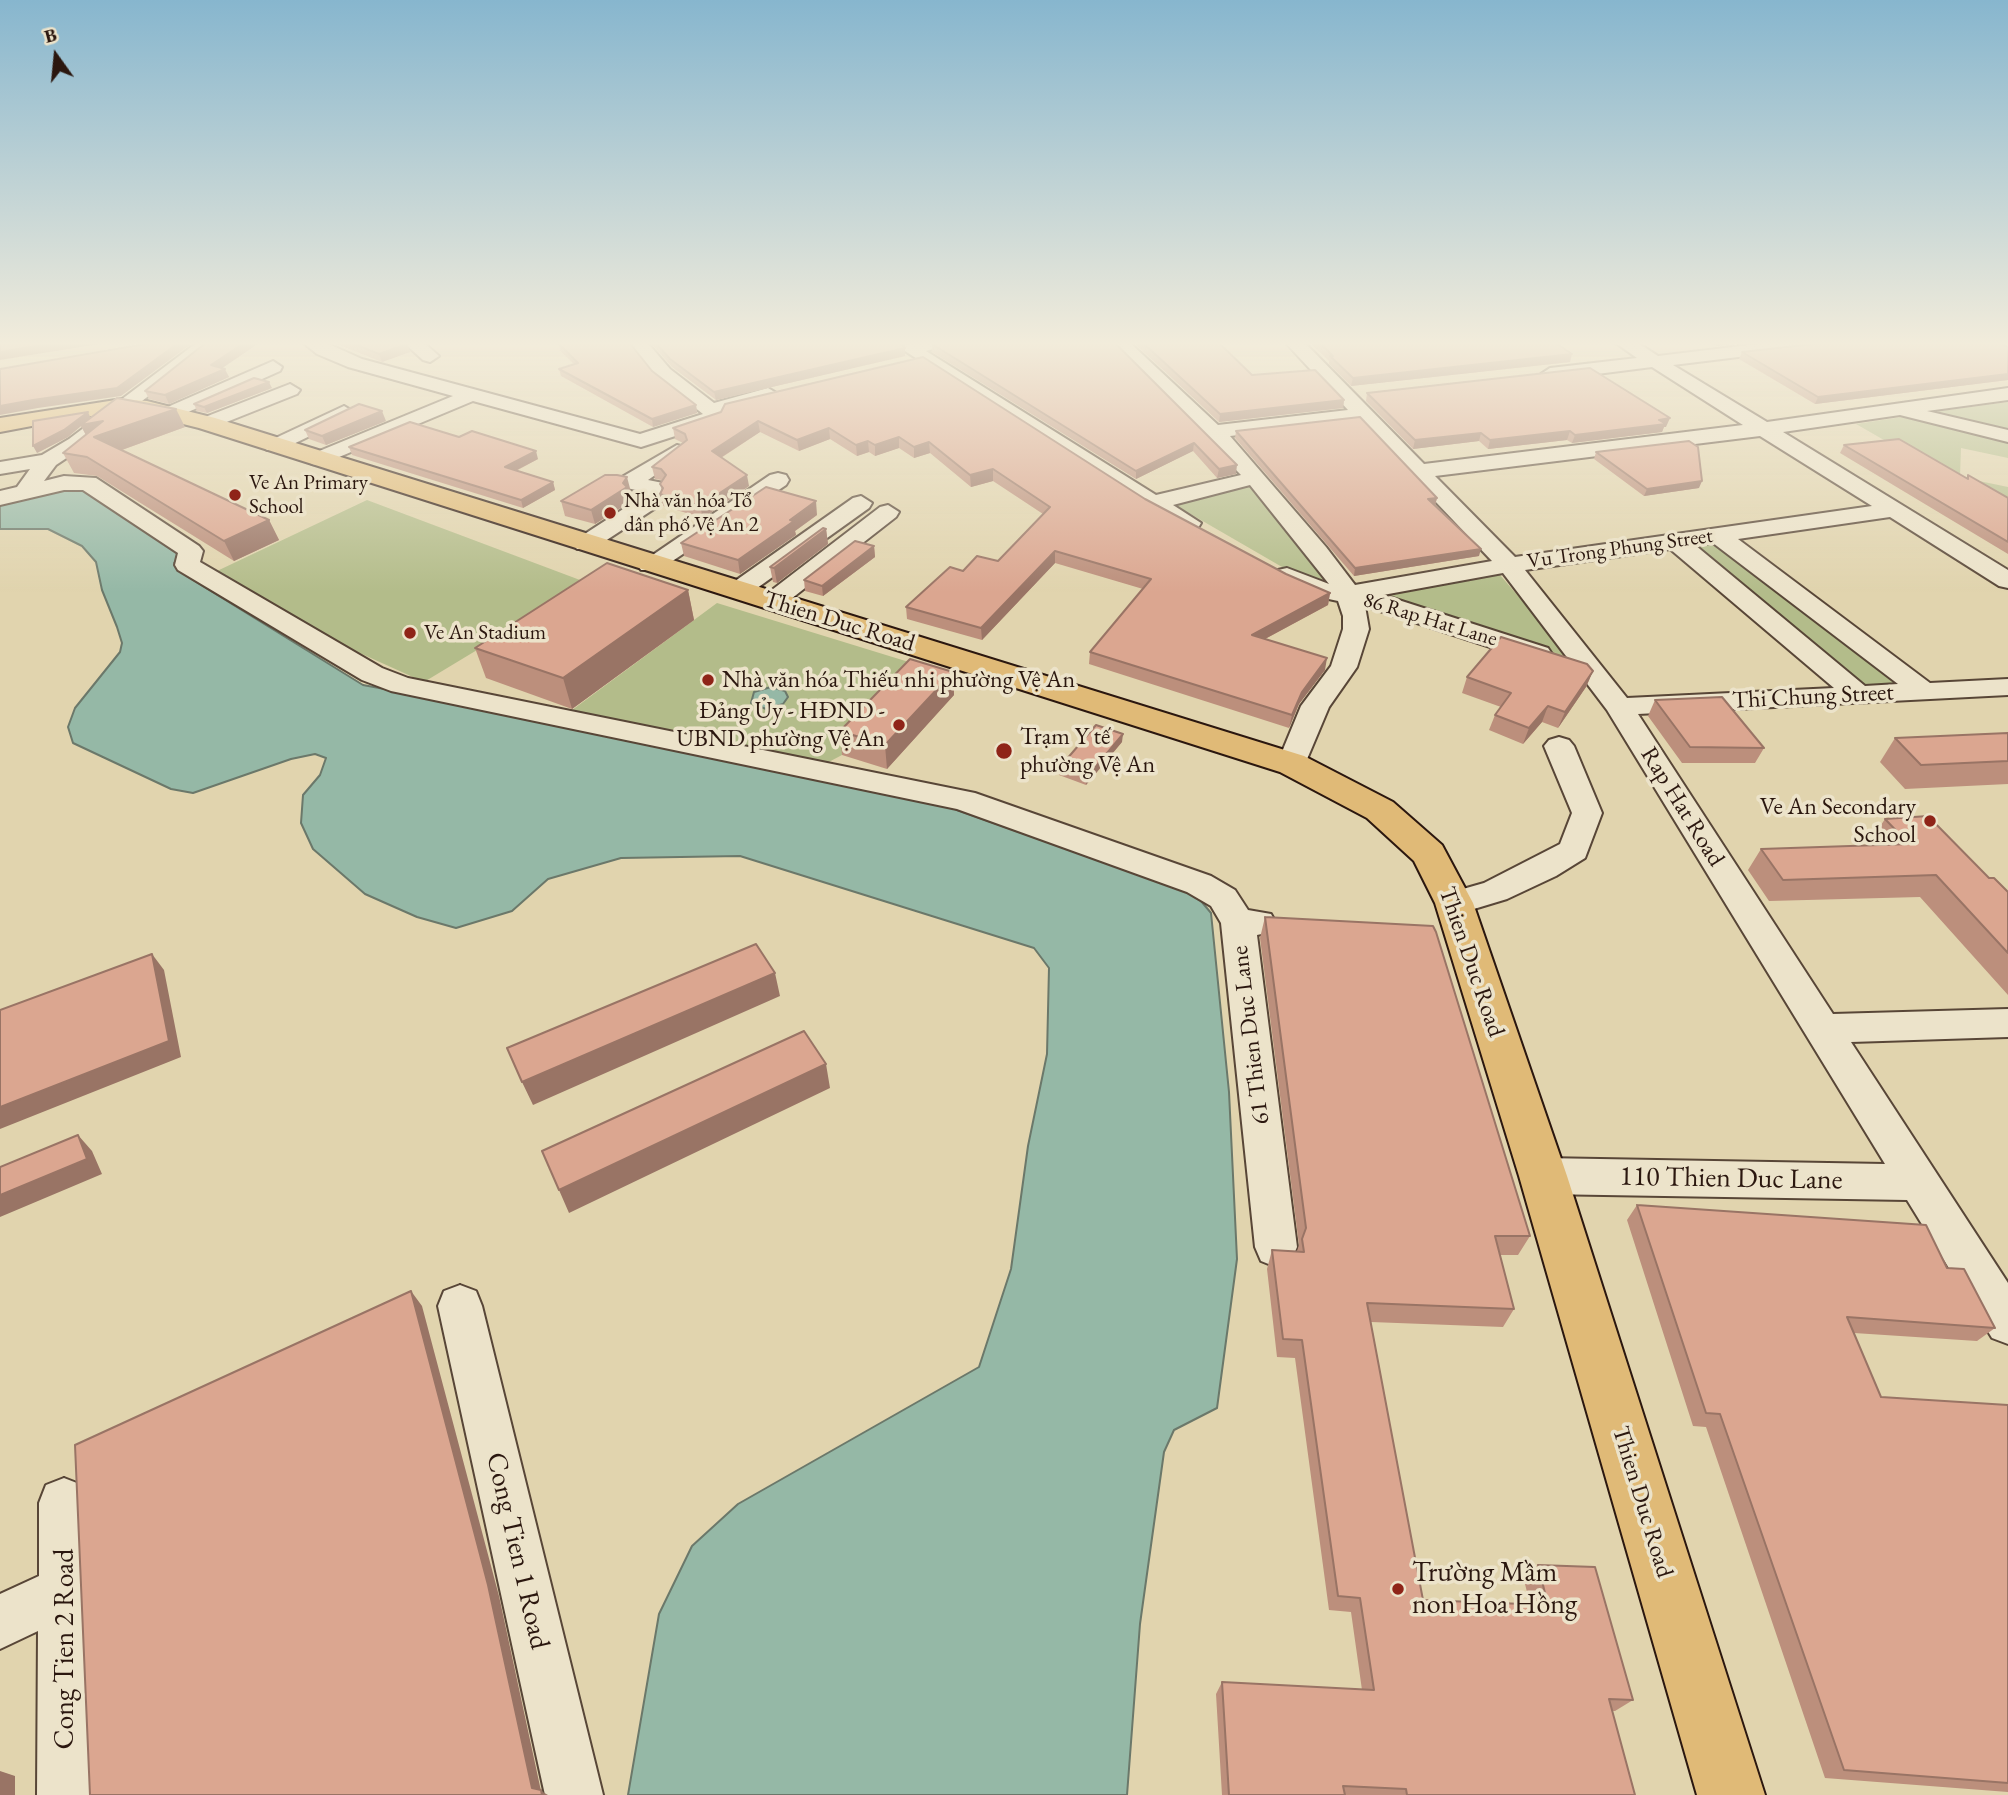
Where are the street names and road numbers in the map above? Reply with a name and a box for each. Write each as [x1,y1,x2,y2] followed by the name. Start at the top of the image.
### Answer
[1526,523,1714,575] street label: Vu Trong Phung Street
[760,585,918,659] street label: Thien Duc Road
[1360,588,1500,652] street label: 86 Rap Hat Lane
[1731,678,1895,716] street label: Thi Chung Street
[1634,742,1730,872] street label: Rap Hat Road
[1432,883,1510,1041] street label: Thien Duc Road
[1226,944,1276,1126] street label: 61 Thien Duc Lane
[1619,1160,1843,1198] street label: 110 Thien Duc Lane
[1605,1423,1679,1581] street label: Thien Duc Road
[478,1449,556,1653] street label: Cong Tien 1 Road
[48,1549,82,1749] street label: Cong Tien 2 Road

